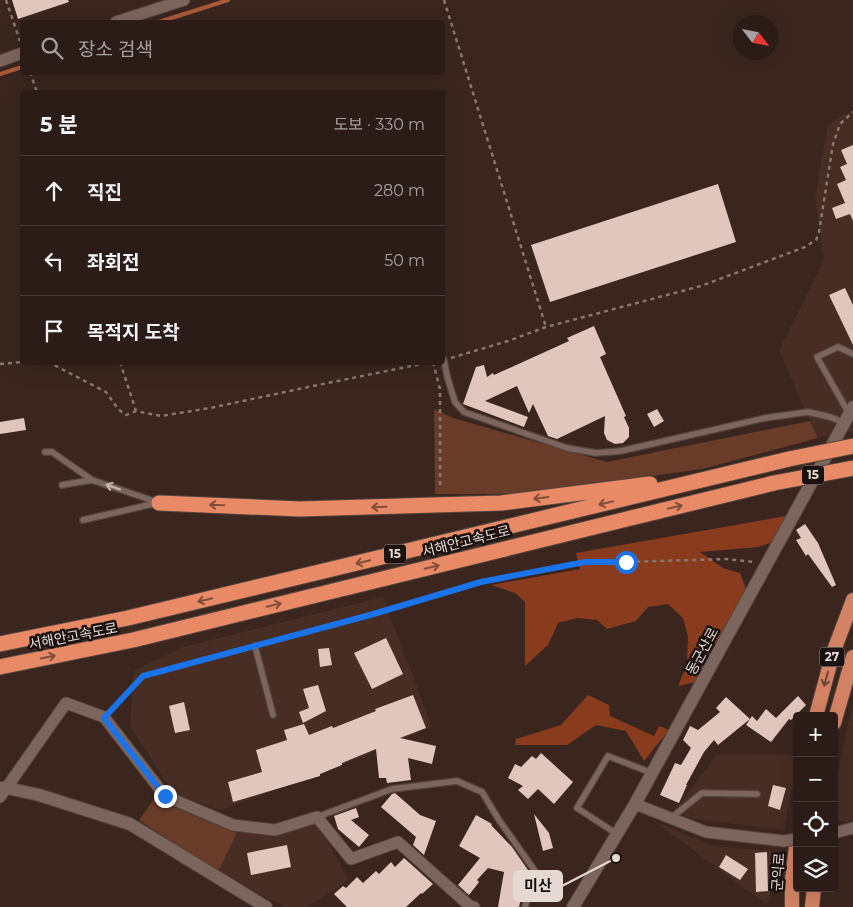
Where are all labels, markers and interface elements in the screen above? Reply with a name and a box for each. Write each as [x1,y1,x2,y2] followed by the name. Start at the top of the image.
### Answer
[733,15,778,60] north arrow
[20,20,445,75] search box
[38,34,66,62] icon: search
[78,38,153,61] text: 장소 검색
[40,112,78,137] text: 5 분
[333,115,425,134] text: 도보 · 330 m
[40,177,68,205] icon: ahead
[87,181,122,204] text: 직진
[374,181,425,200] text: 280 m
[40,247,68,275] icon: left
[87,251,139,274] text: 좌회전
[384,251,425,270] text: 50 m
[40,317,68,345] icon: arrive
[87,321,180,344] text: 목적지 도착
[802,466,824,484] road number: 15
[106,482,121,491] one-way arrow
[534,493,550,503] one-way arrow
[598,499,614,508] one-way arrow
[209,501,225,510] one-way arrow
[372,502,388,511] one-way arrow
[666,502,682,511] one-way arrow
[420,521,512,561] street label: 서해안고속도로
[384,544,406,564] road number: 15
[615,551,638,574] route start
[355,558,371,567] one-way arrow
[424,562,440,571] one-way arrow
[197,596,213,605] one-way arrow
[266,600,282,609] one-way arrow
[27,619,119,653] street label: 서해안고속도로
[682,624,722,678] street label: 동군산로
[820,648,844,666] road number: 27
[39,652,55,662] one-way arrow
[821,671,830,687] one-way arrow
[793,712,838,892] map controls
[793,712,838,757] button: +
[793,757,838,802] button: −
[154,785,177,808] route end
[793,802,838,847] button: locate
[793,847,838,892] button: layers
[768,852,788,892] street label: 군익로
[514,871,562,901] callout: 미산
[524,876,552,895] text: 미산

